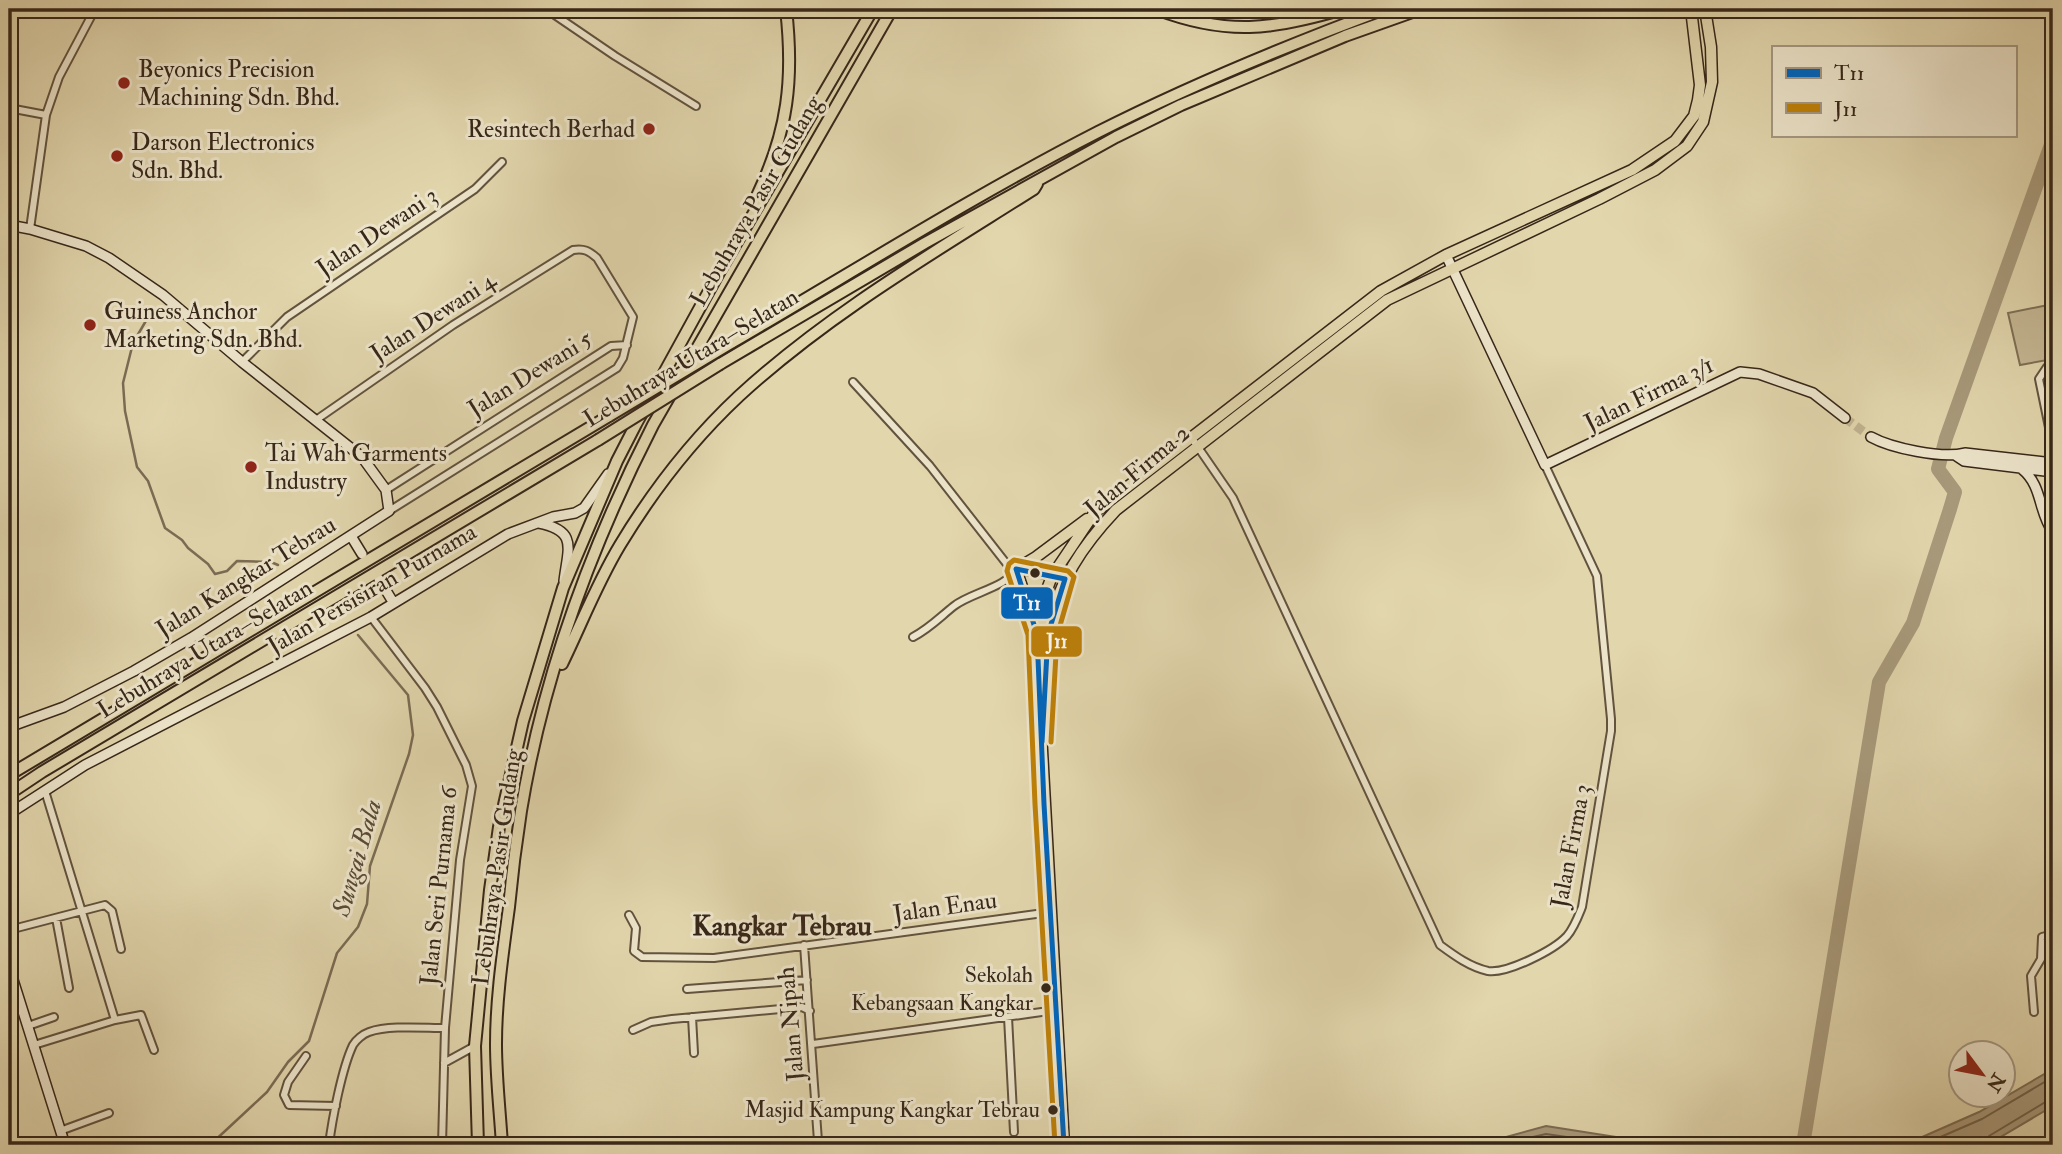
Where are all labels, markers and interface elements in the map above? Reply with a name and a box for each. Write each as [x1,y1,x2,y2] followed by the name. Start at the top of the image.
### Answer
[1772,46,2016,136] legend
[138,54,340,113] place label: Beyonics Precision Machining Sdn. Bhd.
[1834,60,1865,87] text: T11
[116,75,132,91] marker: Beyonics Precision Machining Sdn. Bhd.
[683,89,830,312] street label: Lebuhraya Pasir Gudang
[1833,96,1858,123] text: J11
[467,114,635,145] place label: Resintech Berhad
[641,121,657,137] marker: Resintech Berhad
[131,127,314,186] place label: Darson Electronics Sdn. Bhd.
[109,148,125,164] marker: Darson Electronics Sdn. Bhd.
[310,180,444,284] street label: Jalan Dewani 3
[364,264,502,370] street label: Jalan Dewani 4
[578,281,804,435] street label: Lebuhraya Utara–Selatan
[104,296,302,355] place label: Guiness Anchor Marketing Sdn. Bhd.
[82,317,98,333] marker: Guiness Anchor Marketing Sdn. Bhd.
[461,323,598,425] street label: Jalan Dewani 5
[1578,349,1719,439] street label: Jalan Firma 3/1
[1077,418,1196,525] street label: Jalan Firma 2
[265,438,447,497] place label: Tai Wah Garments Industry
[243,459,259,475] marker: Tai Wah Garments Industry
[150,509,342,645] street label: Jalan Kangkar Tebrau
[261,516,483,662] street label: Jalan Persisiran Purnama
[1028,566,1042,580] unlabelled marker
[92,572,318,726] street label: Lebuhraya Utara–Selatan
[1000,586,1054,620] line badge: T11
[1012,592,1041,616] text: T11
[1030,625,1083,658] line badge: J11
[1045,630,1068,654] text: J11
[465,746,529,987] street label: Lebuhraya Pasir Gudang
[1544,781,1598,912] street label: Jalan Firma 3
[413,783,465,988] street label: Jalan Seri Purnama 6
[325,796,389,921] water label: Sungai Bala
[890,884,999,930] street label: Jalan Enau
[692,909,872,944] district label: Kangkar Tebrau
[851,961,1034,1017] place label: Sekolah Kebangsaan Kangkar
[771,965,812,1083] street label: Jalan Nipah
[1039,981,1053,995] marker: Sekolah Kebangsaan Kangkar
[1946,1038,2016,1108] north arrow
[1980,1068,2011,1097] text: N
[744,1096,1040,1125] place label: Masjid Kampung Kangkar Tebrau
[1046,1103,1060,1117] marker: Masjid Kampung Kangkar Tebrau

